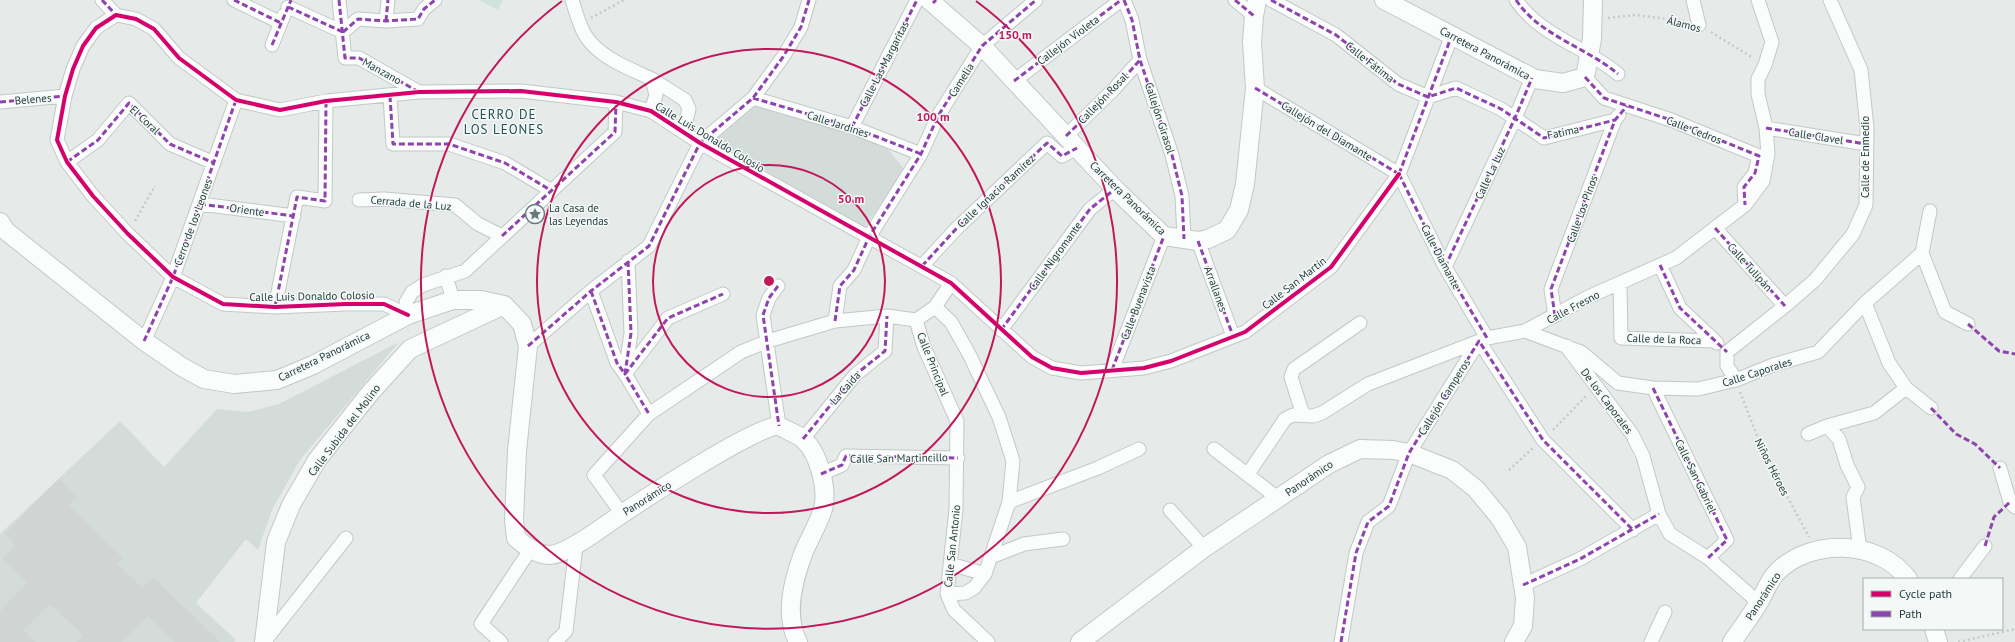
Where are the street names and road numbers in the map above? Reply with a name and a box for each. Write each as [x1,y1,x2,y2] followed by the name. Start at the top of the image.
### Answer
[1034,12,1102,68] street label: Callejón Violeta
[1665,13,1703,35] street label: Álamos
[856,18,912,109] street label: Calle Las Margaritas
[1437,23,1533,83] street label: Carretera Panorámica
[1343,38,1397,86] street label: Calle Fátima
[360,55,404,87] street label: Manzano
[945,60,977,100] street label: Camelia
[1075,69,1132,127] street label: Callejón Rosal
[1142,81,1178,156] street label: Callejón Girasol
[14,90,52,108] street label: Belenes
[1279,98,1376,164] street label: Callejón del Diamante
[653,99,767,175] street label: Calle Luis Donaldo Colosio
[127,103,164,138] street label: El Coral
[805,107,871,141] street label: Calle Jardines
[1664,113,1724,147] street label: Calle Cedros
[1858,116,1872,198] street label: Calle de Enmedio
[1546,122,1580,142] street label: Fatima
[1788,125,1845,147] street label: Calle Clavel
[1472,144,1508,202] street label: Calle La Luz
[954,151,1038,231] street label: Calle Ignacio Ramírez
[1087,158,1169,238] street label: Carretera Panorámica
[1563,173,1601,245] street label: Calle Los Pinos
[171,176,215,267] street label: Cerro de los Leones
[370,192,452,214] street label: Cerrada de la Luz
[229,201,266,219] street label: Oriente
[1025,218,1085,293] street label: Calle Nigromante
[1418,222,1464,292] street label: Calle Diamante
[1725,240,1775,294] street label: Calle Tulipán
[1259,254,1329,312] street label: Calle San Martín
[1117,264,1159,342] street label: Calle Buenavista
[1201,264,1231,314] street label: Arrallanes
[1544,287,1602,327] street label: Calle Fresno
[249,288,375,304] street label: Calle Luis Donaldo Colosio
[276,328,372,384] street label: Carretera Panorámica
[914,330,952,399] street label: Calle Principal
[1626,331,1702,347] street label: Calle de la Roca
[1720,354,1794,390] street label: Calle Caporales
[1415,356,1473,438] street label: Callejón Camperos
[1578,365,1636,437] street label: De los Caporales
[827,368,863,408] street label: La Caida
[305,381,383,479] street label: Calle Subida del Molino
[1752,436,1793,498] street label: Niños Héroes
[1672,437,1720,516] street label: Calle San Gabriel
[850,450,948,466] street label: Calle San Martincillo
[1282,457,1336,499] street label: Panorámico
[620,477,674,518] street label: Panorámico
[941,504,963,588] street label: Calle San Antonio
[1742,569,1784,623] street label: Panorámico

